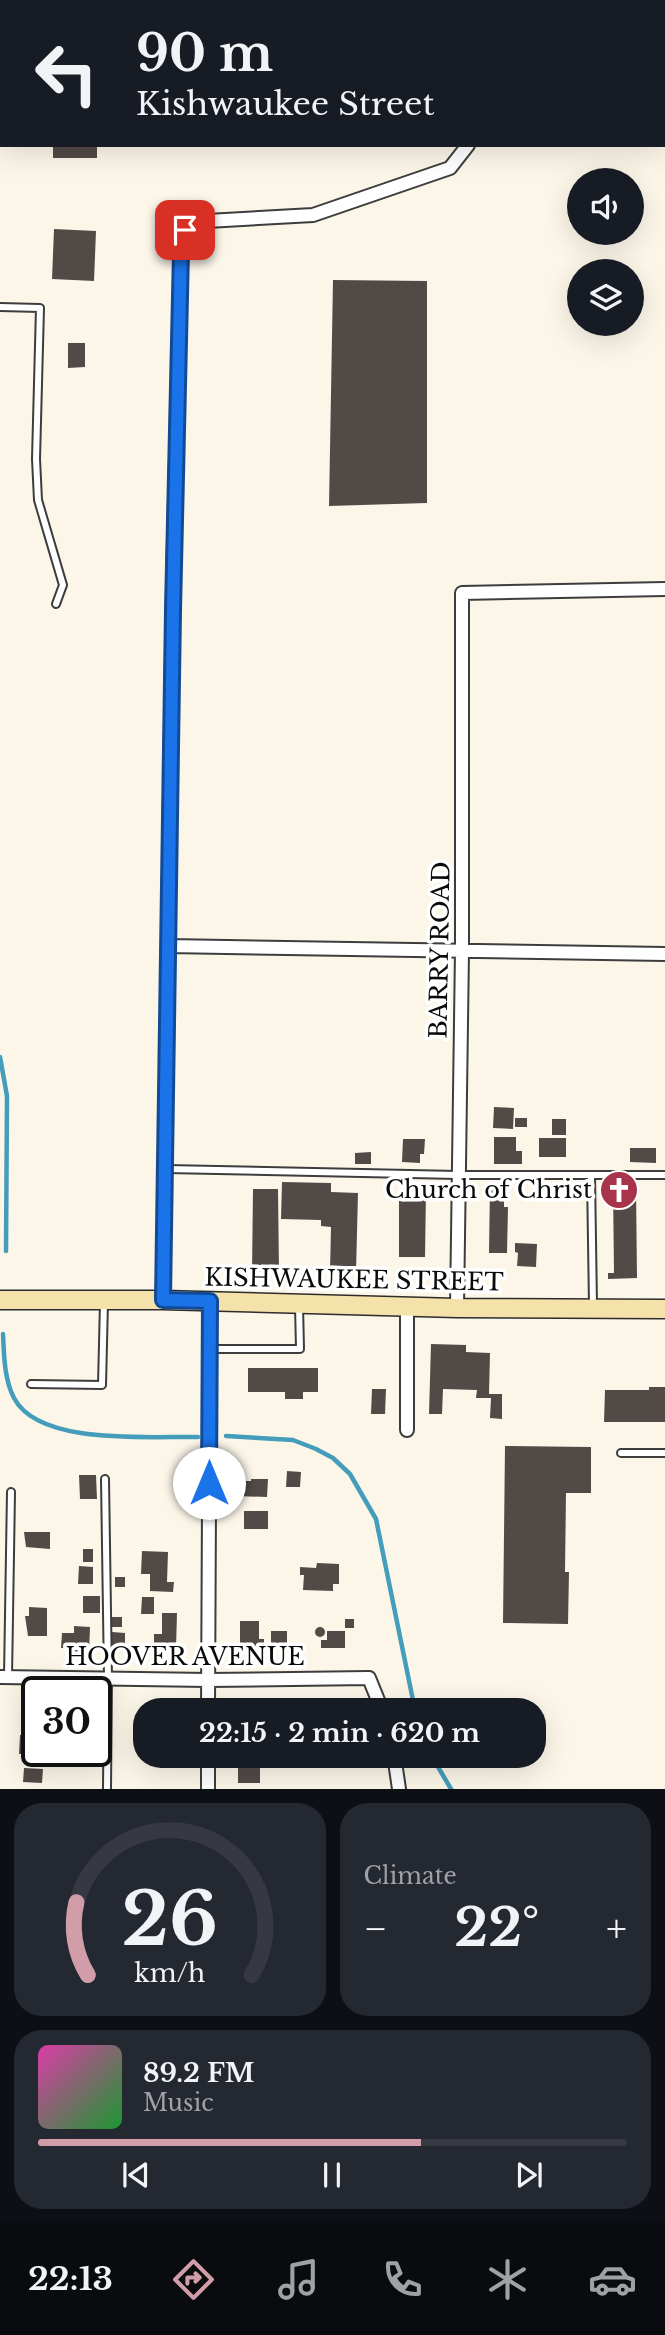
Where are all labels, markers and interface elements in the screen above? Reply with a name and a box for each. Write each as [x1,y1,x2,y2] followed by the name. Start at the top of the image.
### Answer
[136,23,273,84] text: 90 m
[21,28,112,119] icon: left
[136,84,435,124] text: Kishwaukee Street
[567,168,644,336] map controls
[567,168,644,245] button: sound
[155,200,215,260] pin
[166,211,204,249] icon: arrive
[567,259,644,336] button: layers
[423,861,456,1039] street label: BARRY ROAD
[598,1169,640,1211] church icon: Church of Christ
[385,1175,592,1204] place label: Church of Christ
[204,1262,504,1297] street label: KISHWAUKEE STREET
[172,1446,246,1520] position arrow
[65,1642,305,1671] street label: HOOVER AVENUE
[21,1676,112,1767] speed limit sign: 30
[199,1717,480,1749] text: 22:15 · 2 min · 620 m
[364,1862,457,1890] text: Climate
[122,1875,218,1966] text: 26
[454,1896,539,1960] text: 22°
[364,1905,388,1952] text: −
[606,1905,627,1952] text: +
[134,1958,205,1989] text: km/h
[143,2057,255,2089] text: 89.2 FM
[143,2089,214,2117] text: Music
[117,2156,155,2194] icon: previous
[313,2156,351,2194] icon: pause
[510,2156,548,2194] icon: next
[169,2255,218,2304] icon: directions
[274,2255,323,2304] icon: music
[378,2255,427,2304] icon: phone
[483,2255,532,2304] icon: climate
[588,2255,637,2304] icon: car
[28,2259,113,2299] text: 22:13

